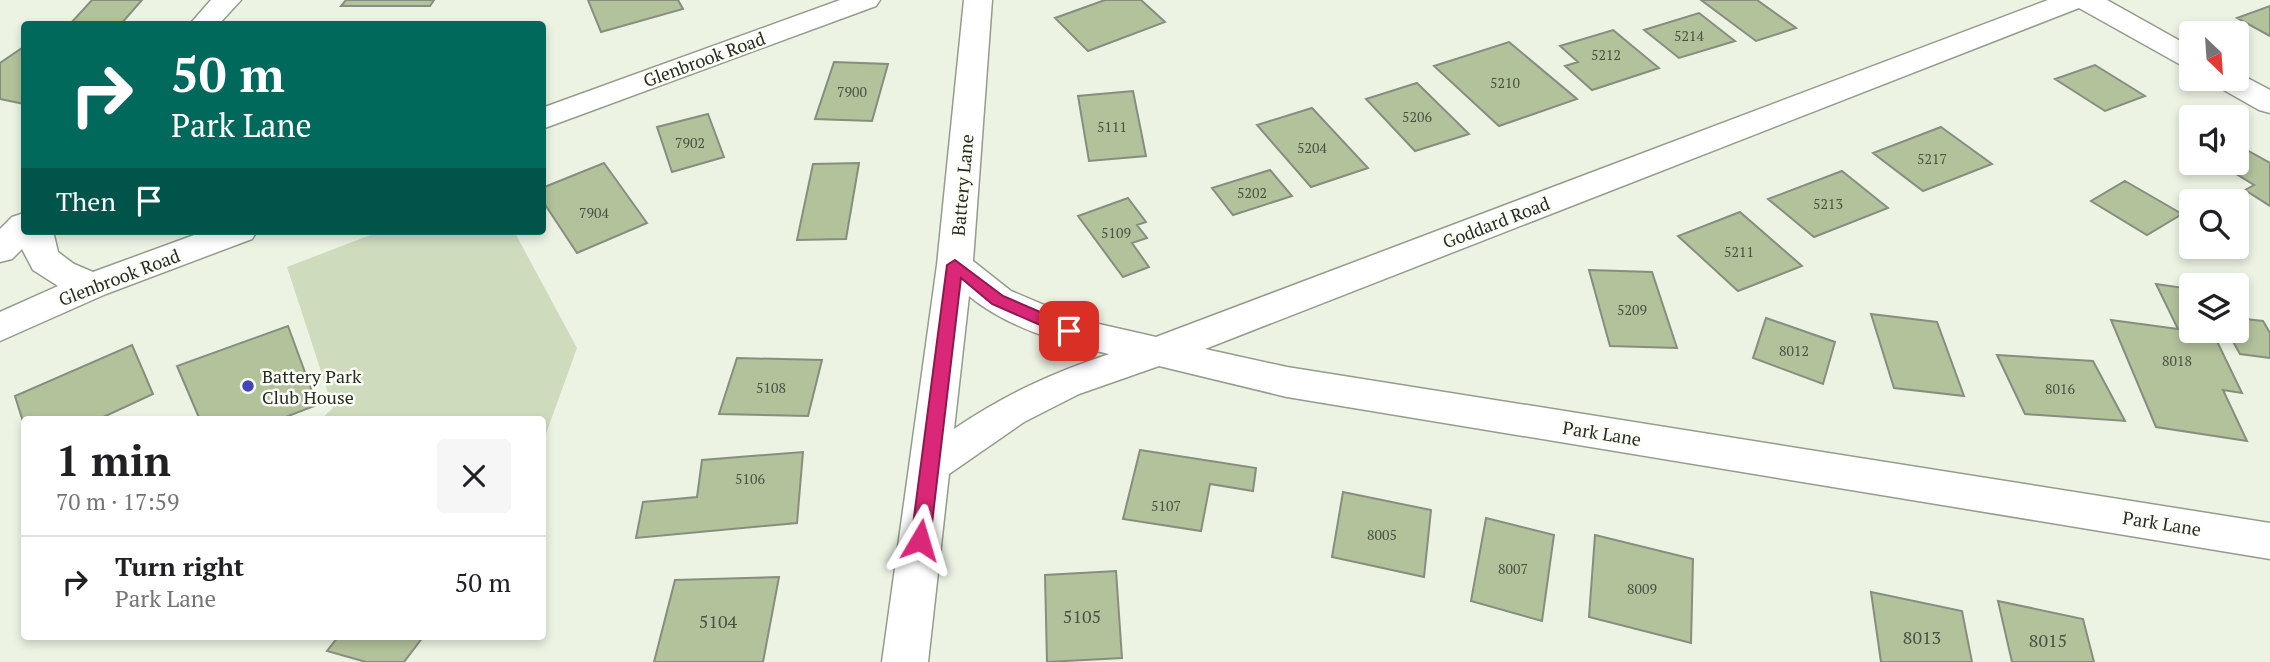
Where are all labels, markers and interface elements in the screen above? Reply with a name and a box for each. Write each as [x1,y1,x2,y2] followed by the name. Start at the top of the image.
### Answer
[2179,21,2249,91] north arrow
[2179,21,2249,343] map controls
[640,26,768,92] street label: Glenbrook Road
[1674,26,1704,45] house number: 5214
[171,41,285,106] text: 50 m
[1591,45,1621,64] house number: 5212
[56,49,147,140] icon: right
[1490,73,1520,92] house number: 5210
[837,82,867,101] house number: 7900
[171,104,312,146] text: Park Lane
[2179,105,2249,175] button: sound
[1402,107,1432,126] house number: 5206
[1097,117,1127,136] house number: 5111
[675,133,705,152] house number: 7902
[946,133,978,237] street label: Battery Lane
[1297,138,1327,157] house number: 5204
[1917,149,1947,168] house number: 5217
[130,182,168,220] icon: arrive
[1237,183,1267,202] house number: 5202
[56,184,116,218] text: Then
[2179,189,2249,259] button: search
[1439,191,1553,253] street label: Goddard Road
[1813,194,1843,213] house number: 5213
[579,203,609,222] house number: 7904
[1101,223,1131,242] house number: 5109
[1724,242,1754,261] house number: 5211
[55,243,183,311] street label: Glenbrook Road
[2179,273,2249,343] button: layers
[1617,300,1647,319] house number: 5209
[1039,301,1099,361] pin
[1050,312,1088,350] icon: arrive
[1779,341,1809,360] house number: 8012
[2162,351,2192,370] house number: 8018
[262,364,362,409] place label: Battery Park Club House
[240,378,256,394] marker: Battery Park Club House
[756,378,786,397] house number: 5108
[2045,379,2075,398] house number: 8016
[1561,415,1643,451] street label: Park Lane
[56,432,171,488] text: 1 min
[437,439,511,513] button: close
[735,469,765,488] house number: 5106
[56,486,179,517] text: 70 m · 17:59
[1151,496,1181,515] house number: 5107
[883,503,957,577] position arrow
[2121,505,2203,541] street label: Park Lane
[1367,525,1397,544] house number: 8005
[115,549,244,583] text: Turn right
[1498,559,1528,578] house number: 8007
[56,563,94,601] icon: right
[455,565,511,599] text: 50 m
[1627,579,1657,598] house number: 8009
[115,583,216,614] text: Park Lane
[1063,604,1101,628] house number: 5105
[699,609,738,633] house number: 5104
[1903,625,1941,649] house number: 8013
[2029,628,2067,652] house number: 8015

